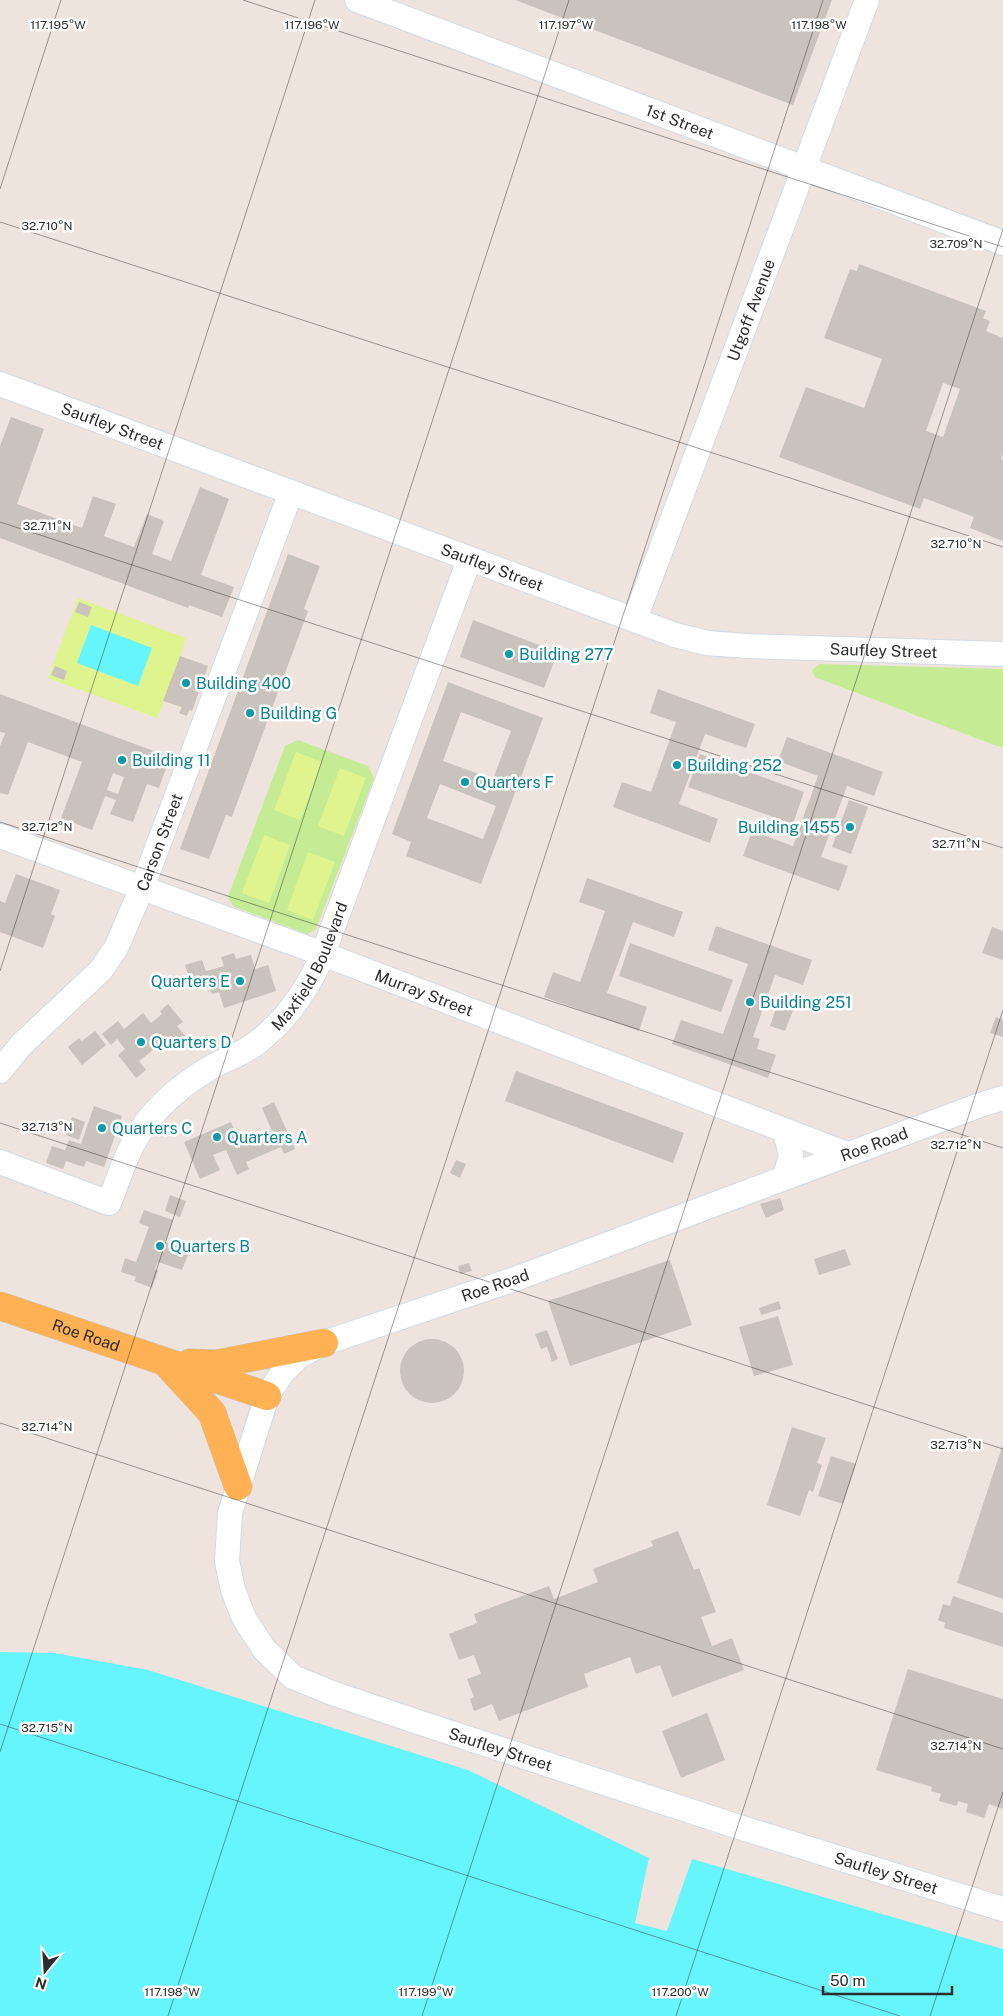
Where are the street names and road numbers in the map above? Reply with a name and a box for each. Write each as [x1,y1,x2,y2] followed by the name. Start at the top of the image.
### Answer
[643,100,716,143] street label: 1st Street
[724,257,779,364] street label: Utgoff Avenue
[58,399,166,454] street label: Saufley Street
[438,540,546,595] street label: Saufley Street
[829,640,938,662] street label: Saufley Street
[133,791,187,894] street label: Carson Street
[268,899,351,1035] street label: Maxfield Boulevard
[372,966,476,1020] street label: Murray Street
[838,1124,910,1165] street label: Roe Road
[459,1265,532,1306] street label: Roe Road
[50,1315,122,1356] street label: Roe Road
[446,1724,555,1775] street label: Saufley Street
[832,1848,940,1898] street label: Saufley Street

